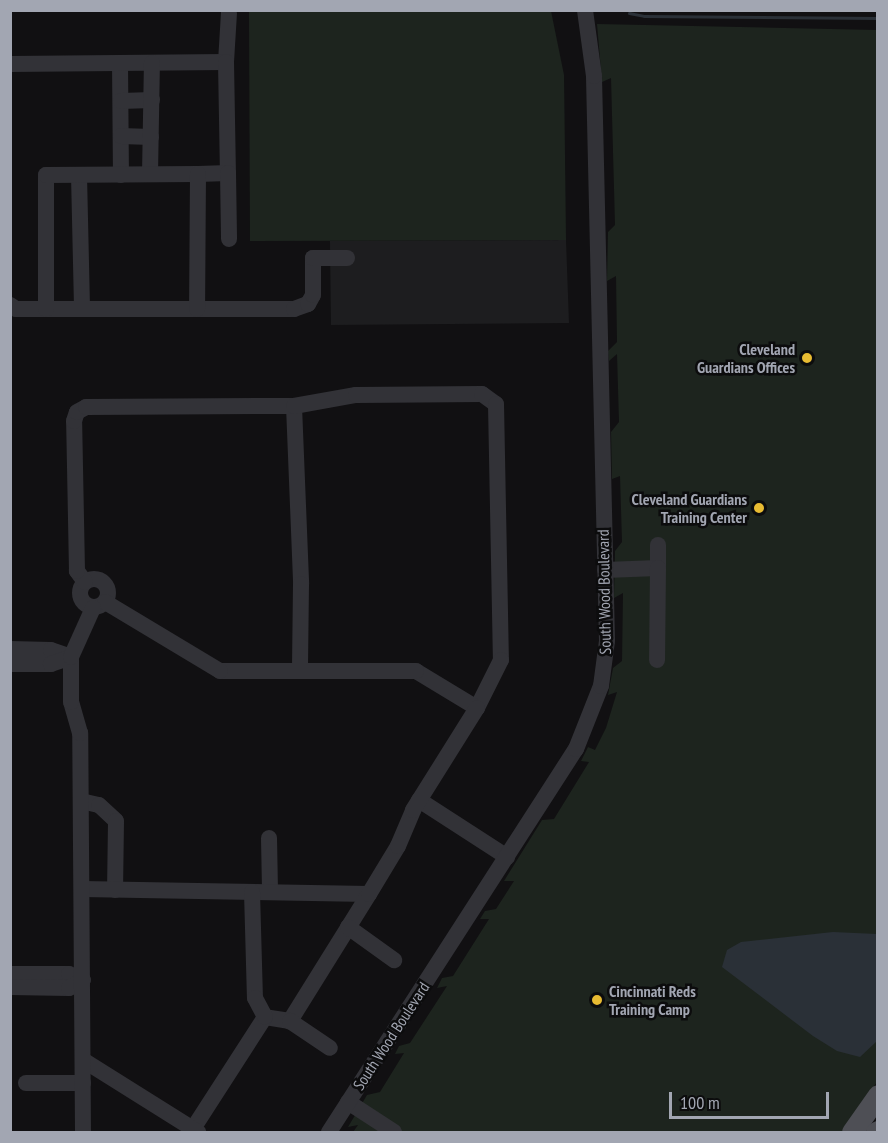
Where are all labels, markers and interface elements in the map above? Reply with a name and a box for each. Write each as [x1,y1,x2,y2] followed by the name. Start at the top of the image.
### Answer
[697,339,795,377] place label: Cleveland Guardians Offices
[800,351,814,365] marker: Cleveland Guardians Offices
[631,489,747,527] place label: Cleveland Guardians Training Center
[752,501,766,515] marker: Cleveland Guardians Training Center
[593,529,615,655] street label: South Wood Boulevard
[349,978,433,1094] street label: South Wood Boulevard
[609,981,696,1019] place label: Cincinnati Reds Training Camp
[590,993,604,1007] marker: Cincinnati Reds Training Camp
[672,1080,832,1118] scale bar
[680,1091,720,1114] text: 100 m

